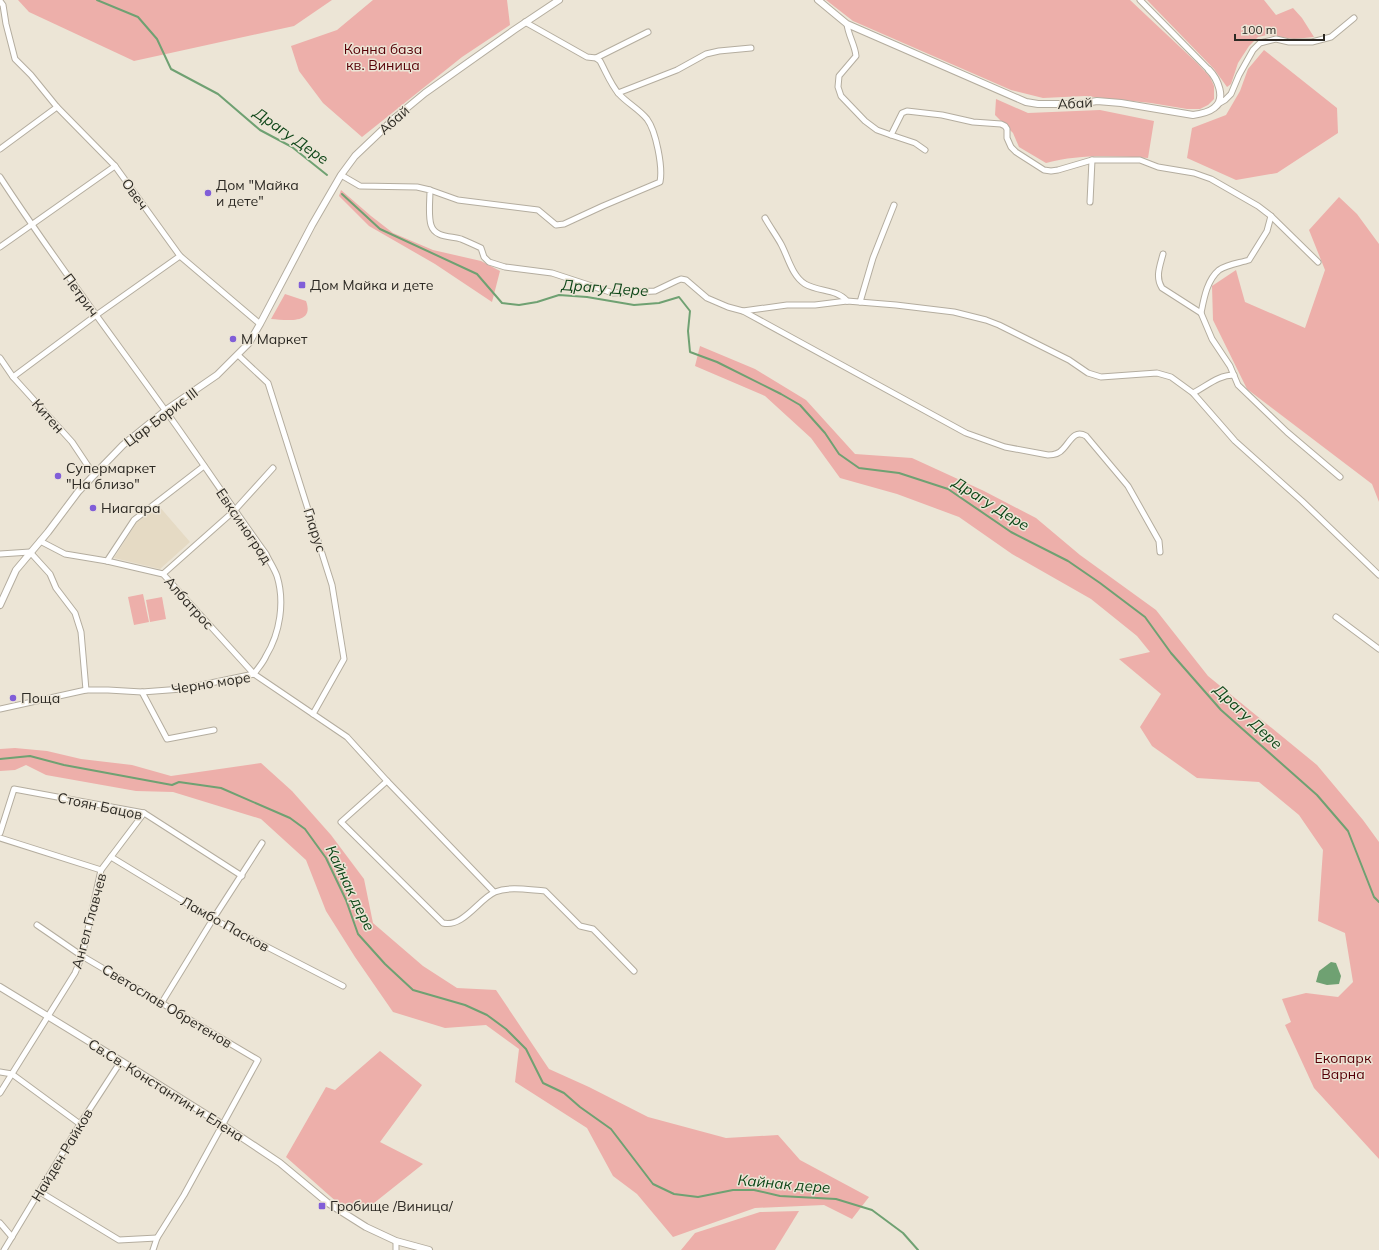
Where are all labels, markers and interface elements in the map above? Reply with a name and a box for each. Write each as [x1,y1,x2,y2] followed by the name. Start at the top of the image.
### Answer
[1235,16,1324,42] scale bar
[1241,22,1276,37] text: 100 m
[344,40,422,74] park label: Конна база кв. Виница
[1057,93,1093,113] street label: Абай
[249,102,332,168] water label: Драгу Дере
[375,102,413,138] street label: Абай
[118,175,152,213] street label: Овеч
[216,176,299,210] place label: Дом "Майка и дете"
[203,188,213,198] marker: Дом "Майка и дете"
[59,270,103,320] street label: Петрич
[560,275,649,300] water label: Драгу Дере
[310,276,434,294] place label: Дом Майка и дете
[297,280,307,290] marker: Дом Майка и дете
[241,330,308,348] place label: М Маркет
[228,334,238,344] marker: М Маркет
[120,383,202,451] street label: Цар Борис III
[28,395,68,437] street label: Китен
[66,459,156,493] place label: Супермаркет "На близо"
[53,471,63,481] marker: Супермаркет "На близо"
[949,472,1033,535] water label: Драгу Дере
[212,485,276,568] street label: Евксиноград
[101,499,160,517] place label: Ниагара
[88,503,98,513] marker: Ниагара
[299,506,331,554] street label: Гларус
[160,573,218,633] street label: Албатрос
[170,668,252,698] street label: Черно море
[1209,679,1287,753] water label: Драгу Дере
[21,689,60,707] place label: Поща
[8,693,18,703] marker: Поща
[56,788,144,824] street label: Стоян Бацов
[322,842,379,934] water label: Кайнак дере
[68,871,110,971] street label: Ангел Главчев
[178,892,273,956] street label: Ламбо Пасков
[99,960,235,1052] street label: Светослав Обретенов
[85,1035,247,1145] street label: Св.Св. Константин и Елена
[1315,1049,1372,1083] park label: Екопарк Варна
[27,1105,97,1205] street label: Найден Райков
[737,1170,831,1197] water label: Кайнак дере
[330,1197,454,1215] place label: Гробище /Виница/
[317,1201,327,1211] marker: Гробище /Виница/

